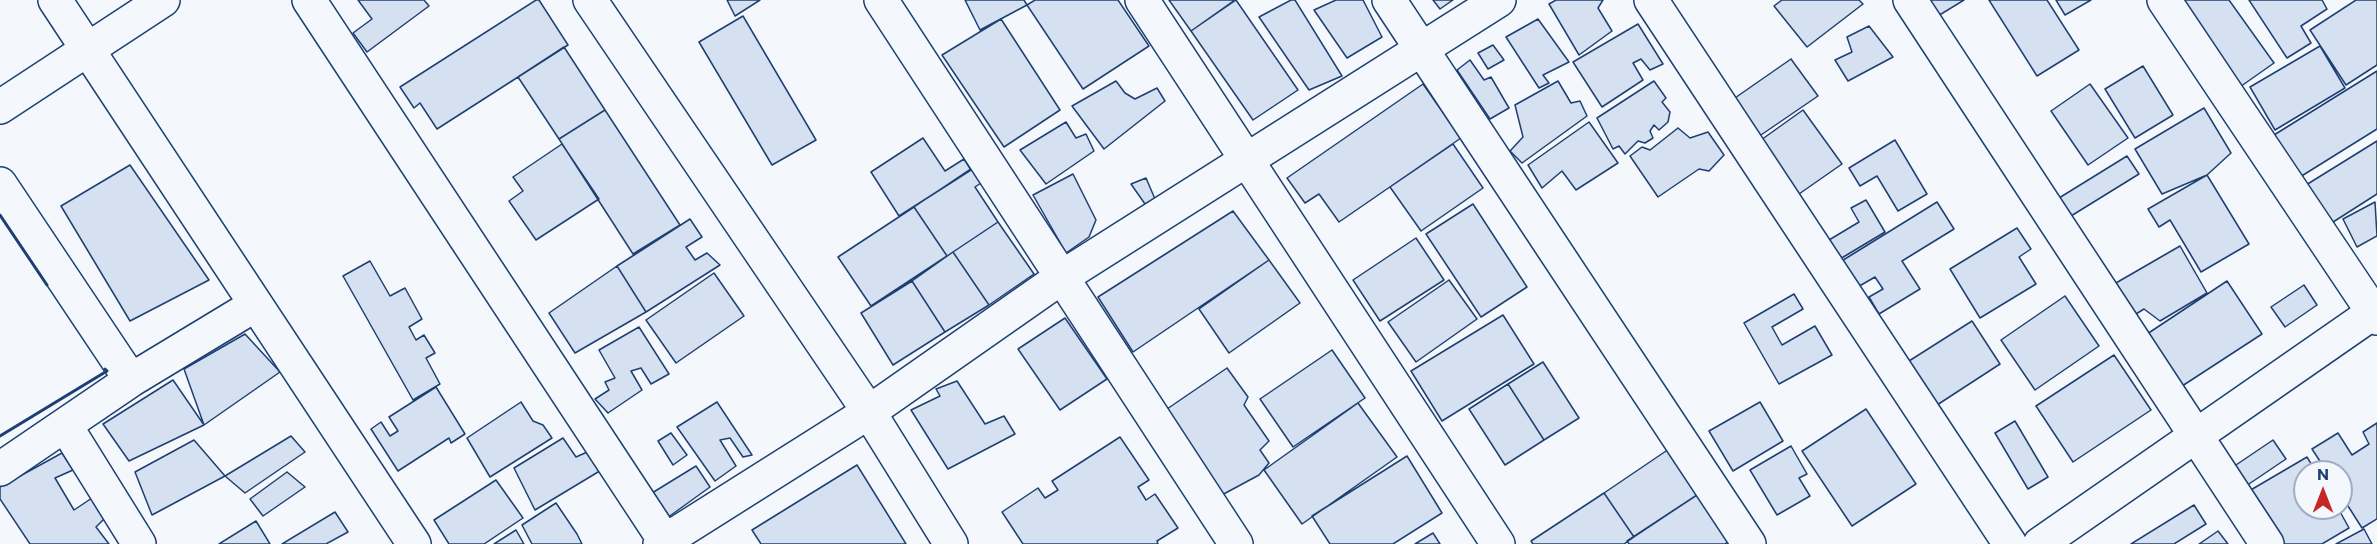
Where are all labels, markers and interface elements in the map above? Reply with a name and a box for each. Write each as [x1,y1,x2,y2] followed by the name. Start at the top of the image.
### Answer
[2293,460,2353,520] north arrow
[2317,464,2329,483] text: N

